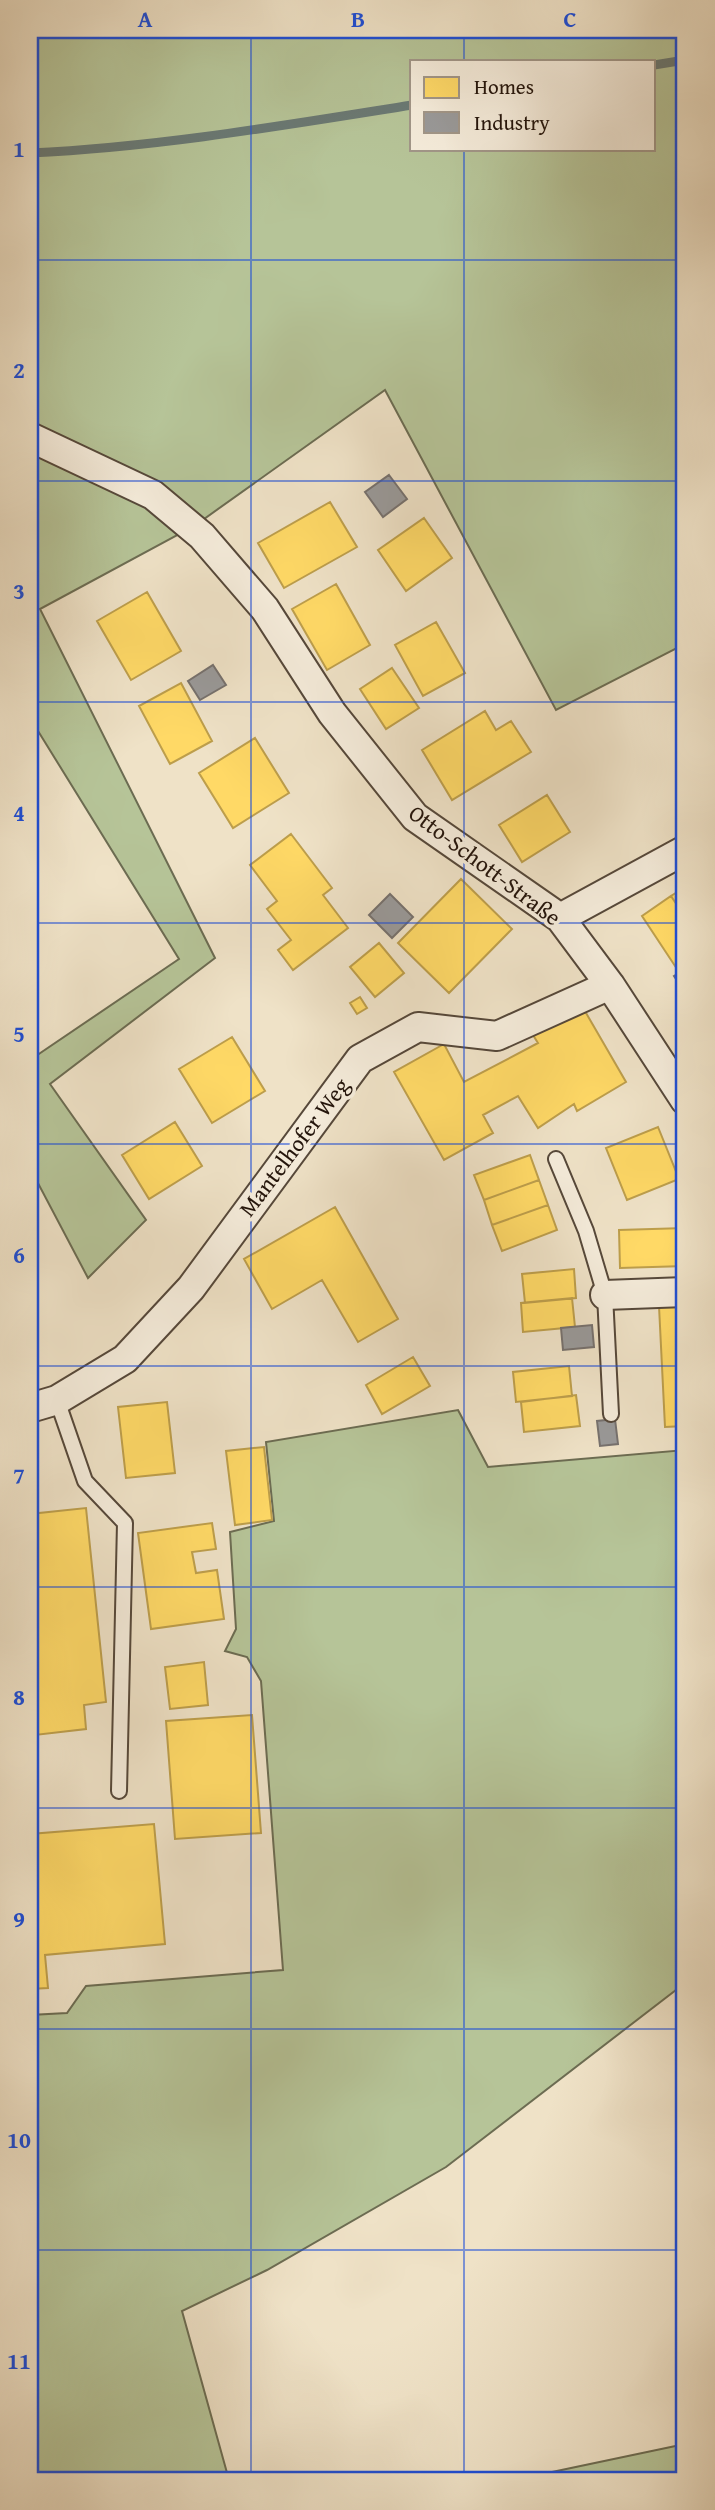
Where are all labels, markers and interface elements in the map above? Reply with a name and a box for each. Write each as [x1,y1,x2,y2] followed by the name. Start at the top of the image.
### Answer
[138,2,153,35] text: A
[351,2,365,35] text: B
[563,2,577,35] text: C
[410,60,656,150] legend
[474,71,534,102] text: Homes
[474,107,550,138] text: Industry
[13,132,25,165] text: 1
[13,353,25,386] text: 2
[13,574,25,607] text: 3
[13,796,25,829] text: 4
[402,796,568,933] street label: Otto-Schott-Straße
[13,1017,25,1050] text: 5
[230,1070,357,1223] street label: Mantelhofer Weg
[13,1238,25,1271] text: 6
[13,1459,25,1492] text: 7
[13,1680,25,1713] text: 8
[13,1902,25,1935] text: 9
[7,2123,31,2156] text: 10
[7,2344,31,2377] text: 11

